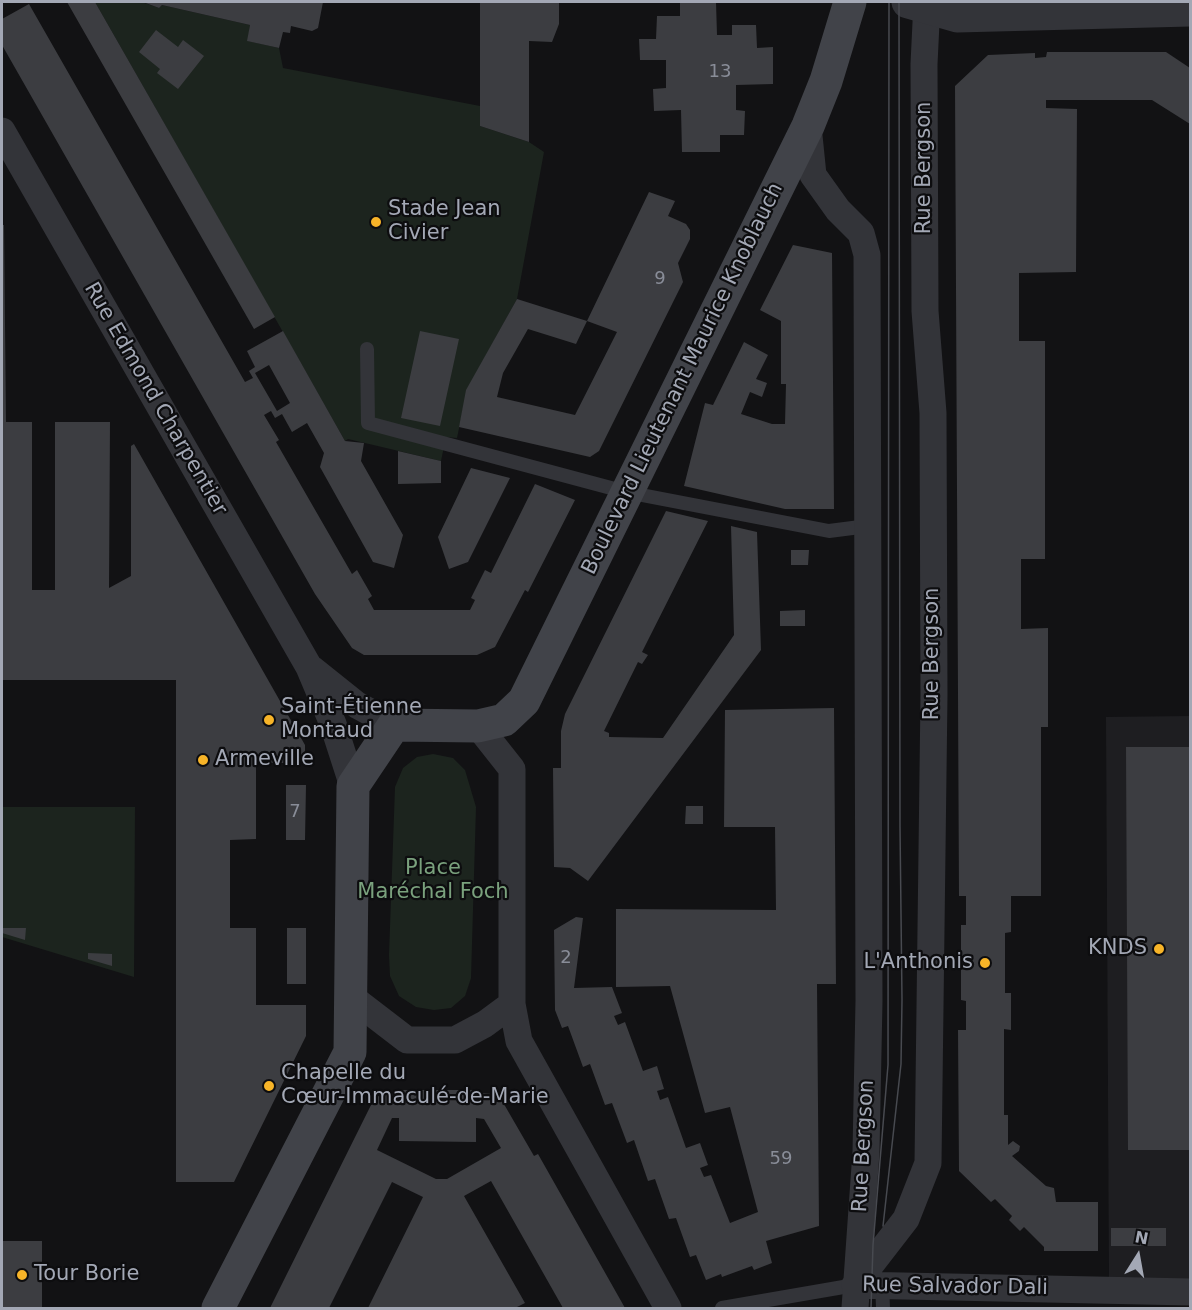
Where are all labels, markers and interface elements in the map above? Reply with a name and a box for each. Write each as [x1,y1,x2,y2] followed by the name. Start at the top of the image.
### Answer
[709,61,731,83] house number: 13
[912,102,938,234] street label: Rue Bergson
[577,179,789,579] street label: Boulevard Lieutenant Maurice Knoblauch
[388,197,501,247] place label: Stade Jean Civier
[369,215,383,229] marker: Stade Jean Civier
[654,268,666,290] house number: 9
[78,278,232,520] street label: Rue Edmond Charpentier
[920,588,946,720] street label: Rue Bergson
[281,695,422,745] place label: Saint-Étienne Montaud
[262,713,276,727] marker: Saint-Étienne Montaud
[215,747,314,773] place label: Armeville
[196,753,210,767] marker: Armeville
[289,801,301,823] house number: 7
[357,856,509,906] park label: Place Maréchal Foch
[1088,936,1147,962] place label: KNDS
[1152,942,1166,956] marker: KNDS
[560,947,572,969] house number: 2
[863,950,973,976] place label: L'Anthonis
[978,956,992,970] marker: L'Anthonis
[281,1061,549,1111] place label: Chapelle du Cœur-Immaculé-de-Marie
[262,1079,276,1093] marker: Chapelle du Cœur-Immaculé-de-Marie
[848,1079,880,1213] street label: Rue Bergson
[770,1148,792,1170] house number: 59
[1108,1226,1168,1286] north arrow
[1133,1227,1150,1248] text: N
[34,1262,139,1288] place label: Tour Borie
[15,1268,29,1282] marker: Tour Borie
[862,1273,1048,1301] street label: Rue Salvador Dali

